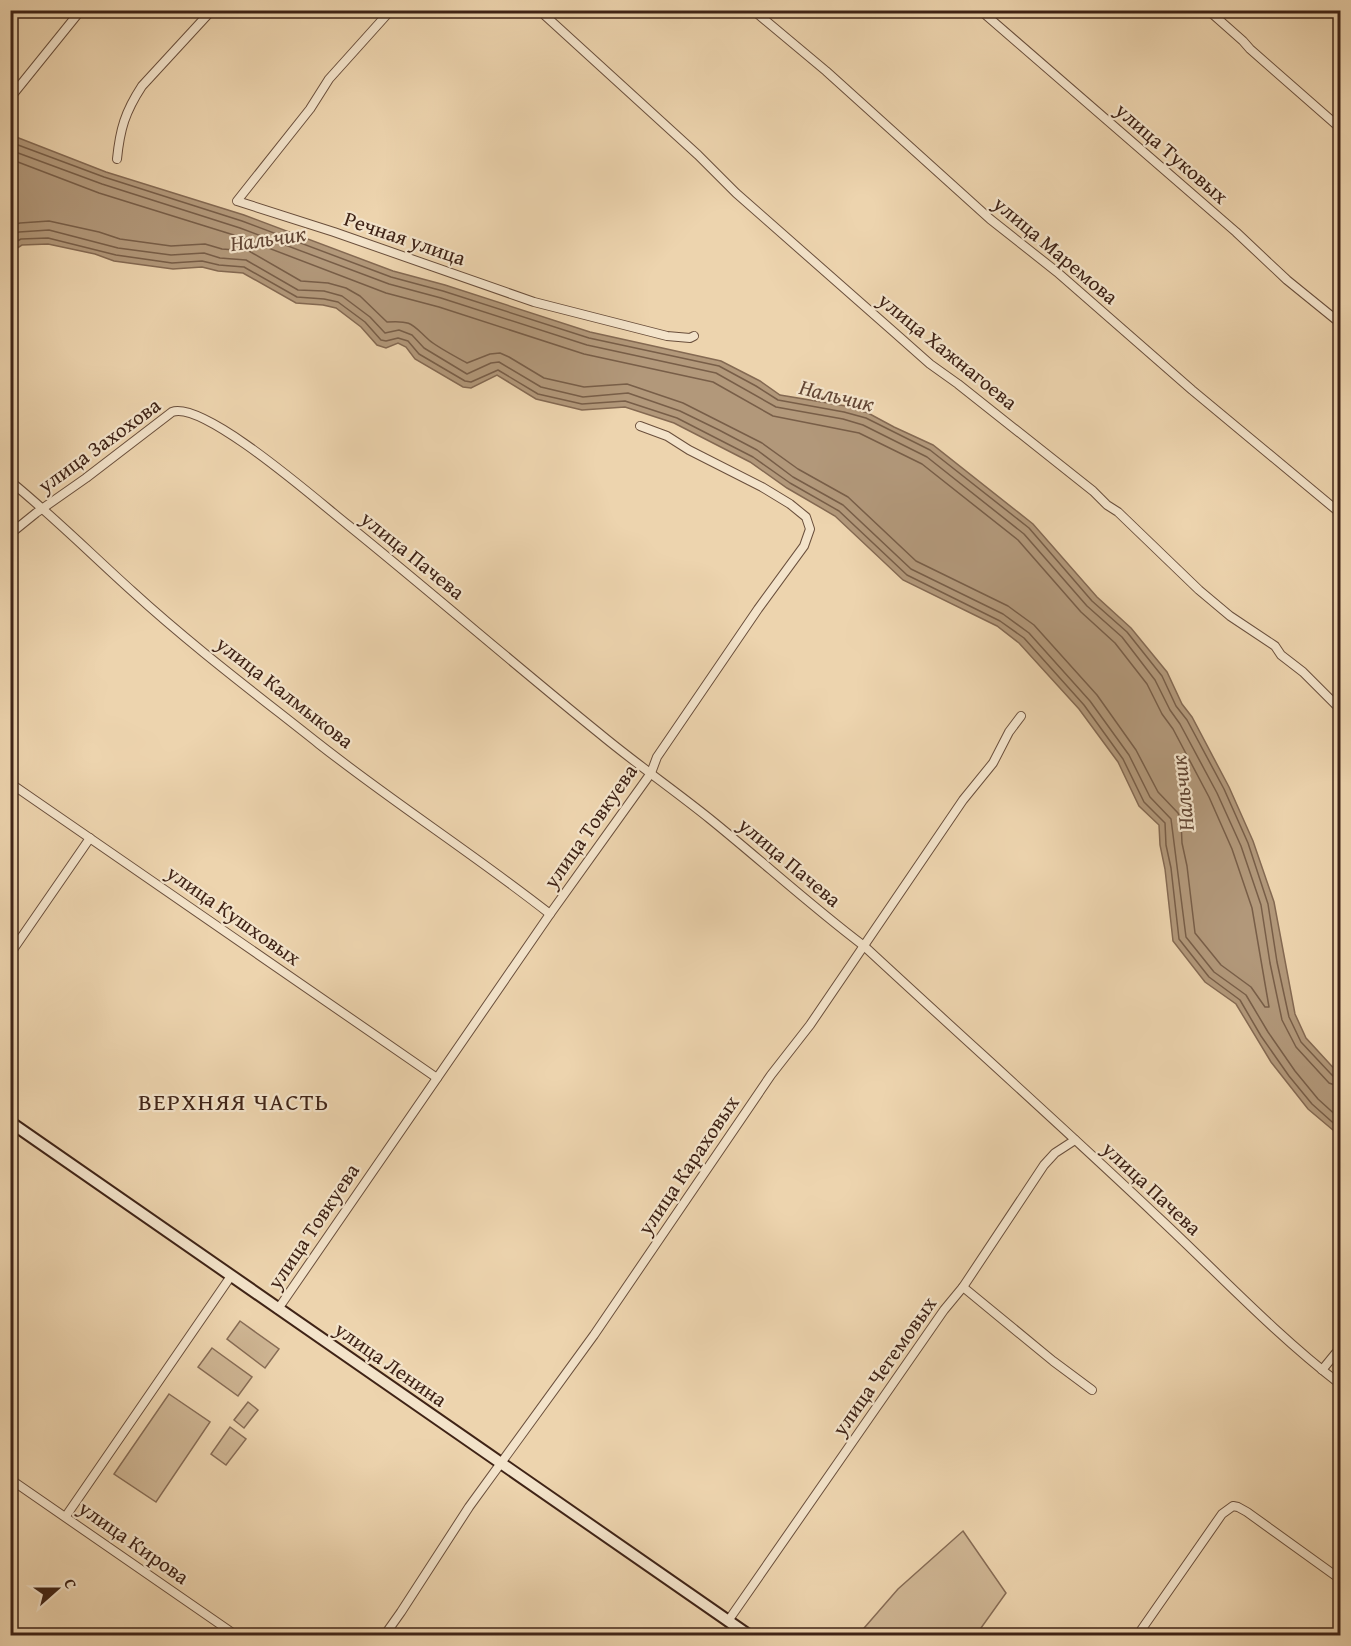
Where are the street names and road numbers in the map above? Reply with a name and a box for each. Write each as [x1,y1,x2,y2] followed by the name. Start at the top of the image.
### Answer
[1108,94,1236,211] street label: улица Туковых
[986,188,1125,312] street label: улица Маремова
[340,203,470,273] street label: Речная улица
[871,284,1024,417] street label: улица Хажнагоева
[30,390,167,501] street label: улица Захохова
[353,503,472,607] street label: улица Пачева
[209,628,361,756] street label: улица Калмыкова
[535,757,645,895] street label: улица Товкуева
[731,809,848,914] street label: улица Пачева
[160,856,308,973] street label: улица Кушховых
[629,1089,746,1242] street label: улица Караховых
[1095,1133,1209,1242] street label: улица Пачева
[259,1157,367,1296] street label: улица Товкуева
[824,1290,944,1443] street label: улица Чегемовых
[327,1313,454,1414] street label: улица Ленина
[71,1492,196,1592] street label: улица Кирова

